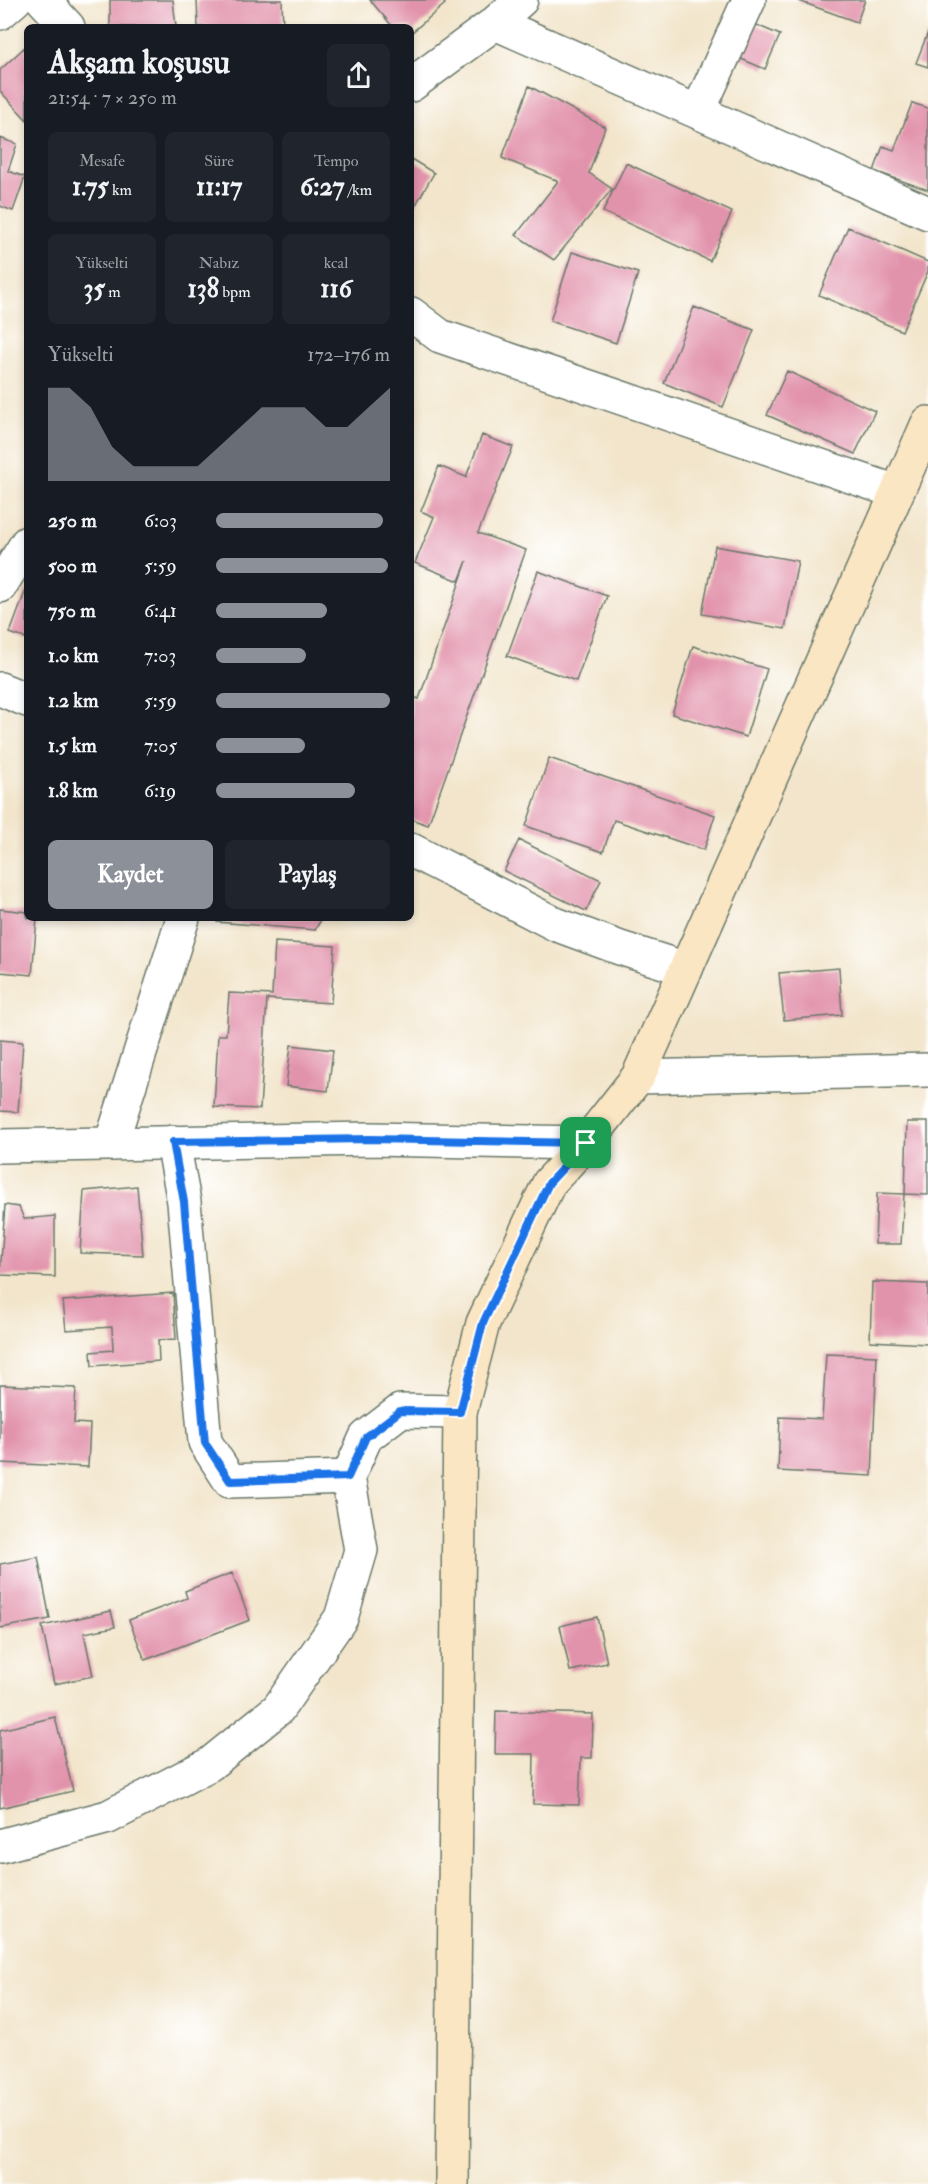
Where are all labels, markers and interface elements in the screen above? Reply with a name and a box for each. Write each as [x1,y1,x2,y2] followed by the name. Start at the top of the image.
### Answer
[48,42,230,83] text: Akşam koşusu
[327,44,390,107] button: share
[48,85,177,110] text: 21:54 · 7 × 250 m
[79,151,125,171] text: Mesafe
[204,151,234,171] text: Süre
[314,151,358,171] text: Tempo
[72,171,109,203] text: 1.75
[196,171,242,203] text: 11:17
[300,171,345,203] text: 6:27
[109,180,132,200] text: km
[345,180,372,200] text: /km
[76,253,128,273] text: Yükselti
[199,253,239,273] text: Nabız
[324,253,348,273] text: kcal
[83,273,105,305] text: 35
[187,273,219,305] text: 138
[320,273,352,305] text: 116
[105,282,121,302] text: m
[219,282,251,302] text: bpm
[48,342,114,367] text: Yükselti
[307,342,390,367] text: 172–176 m
[48,508,97,533] text: 250 m
[144,508,177,533] text: 6:03
[48,553,97,578] text: 500 m
[144,553,177,578] text: 5:59
[48,598,96,623] text: 750 m
[144,598,177,623] text: 6:41
[48,643,99,668] text: 1.0 km
[144,643,176,668] text: 7:03
[48,688,98,713] text: 1.2 km
[144,688,177,713] text: 5:59
[48,733,97,758] text: 1.5 km
[144,733,177,758] text: 7:05
[48,778,98,803] text: 1.8 km
[144,778,176,803] text: 6:19
[48,840,213,909] button: Kaydet
[225,840,390,909] button: Paylaş
[560,1117,611,1168] pin
[569,1126,602,1159] icon: arrive

